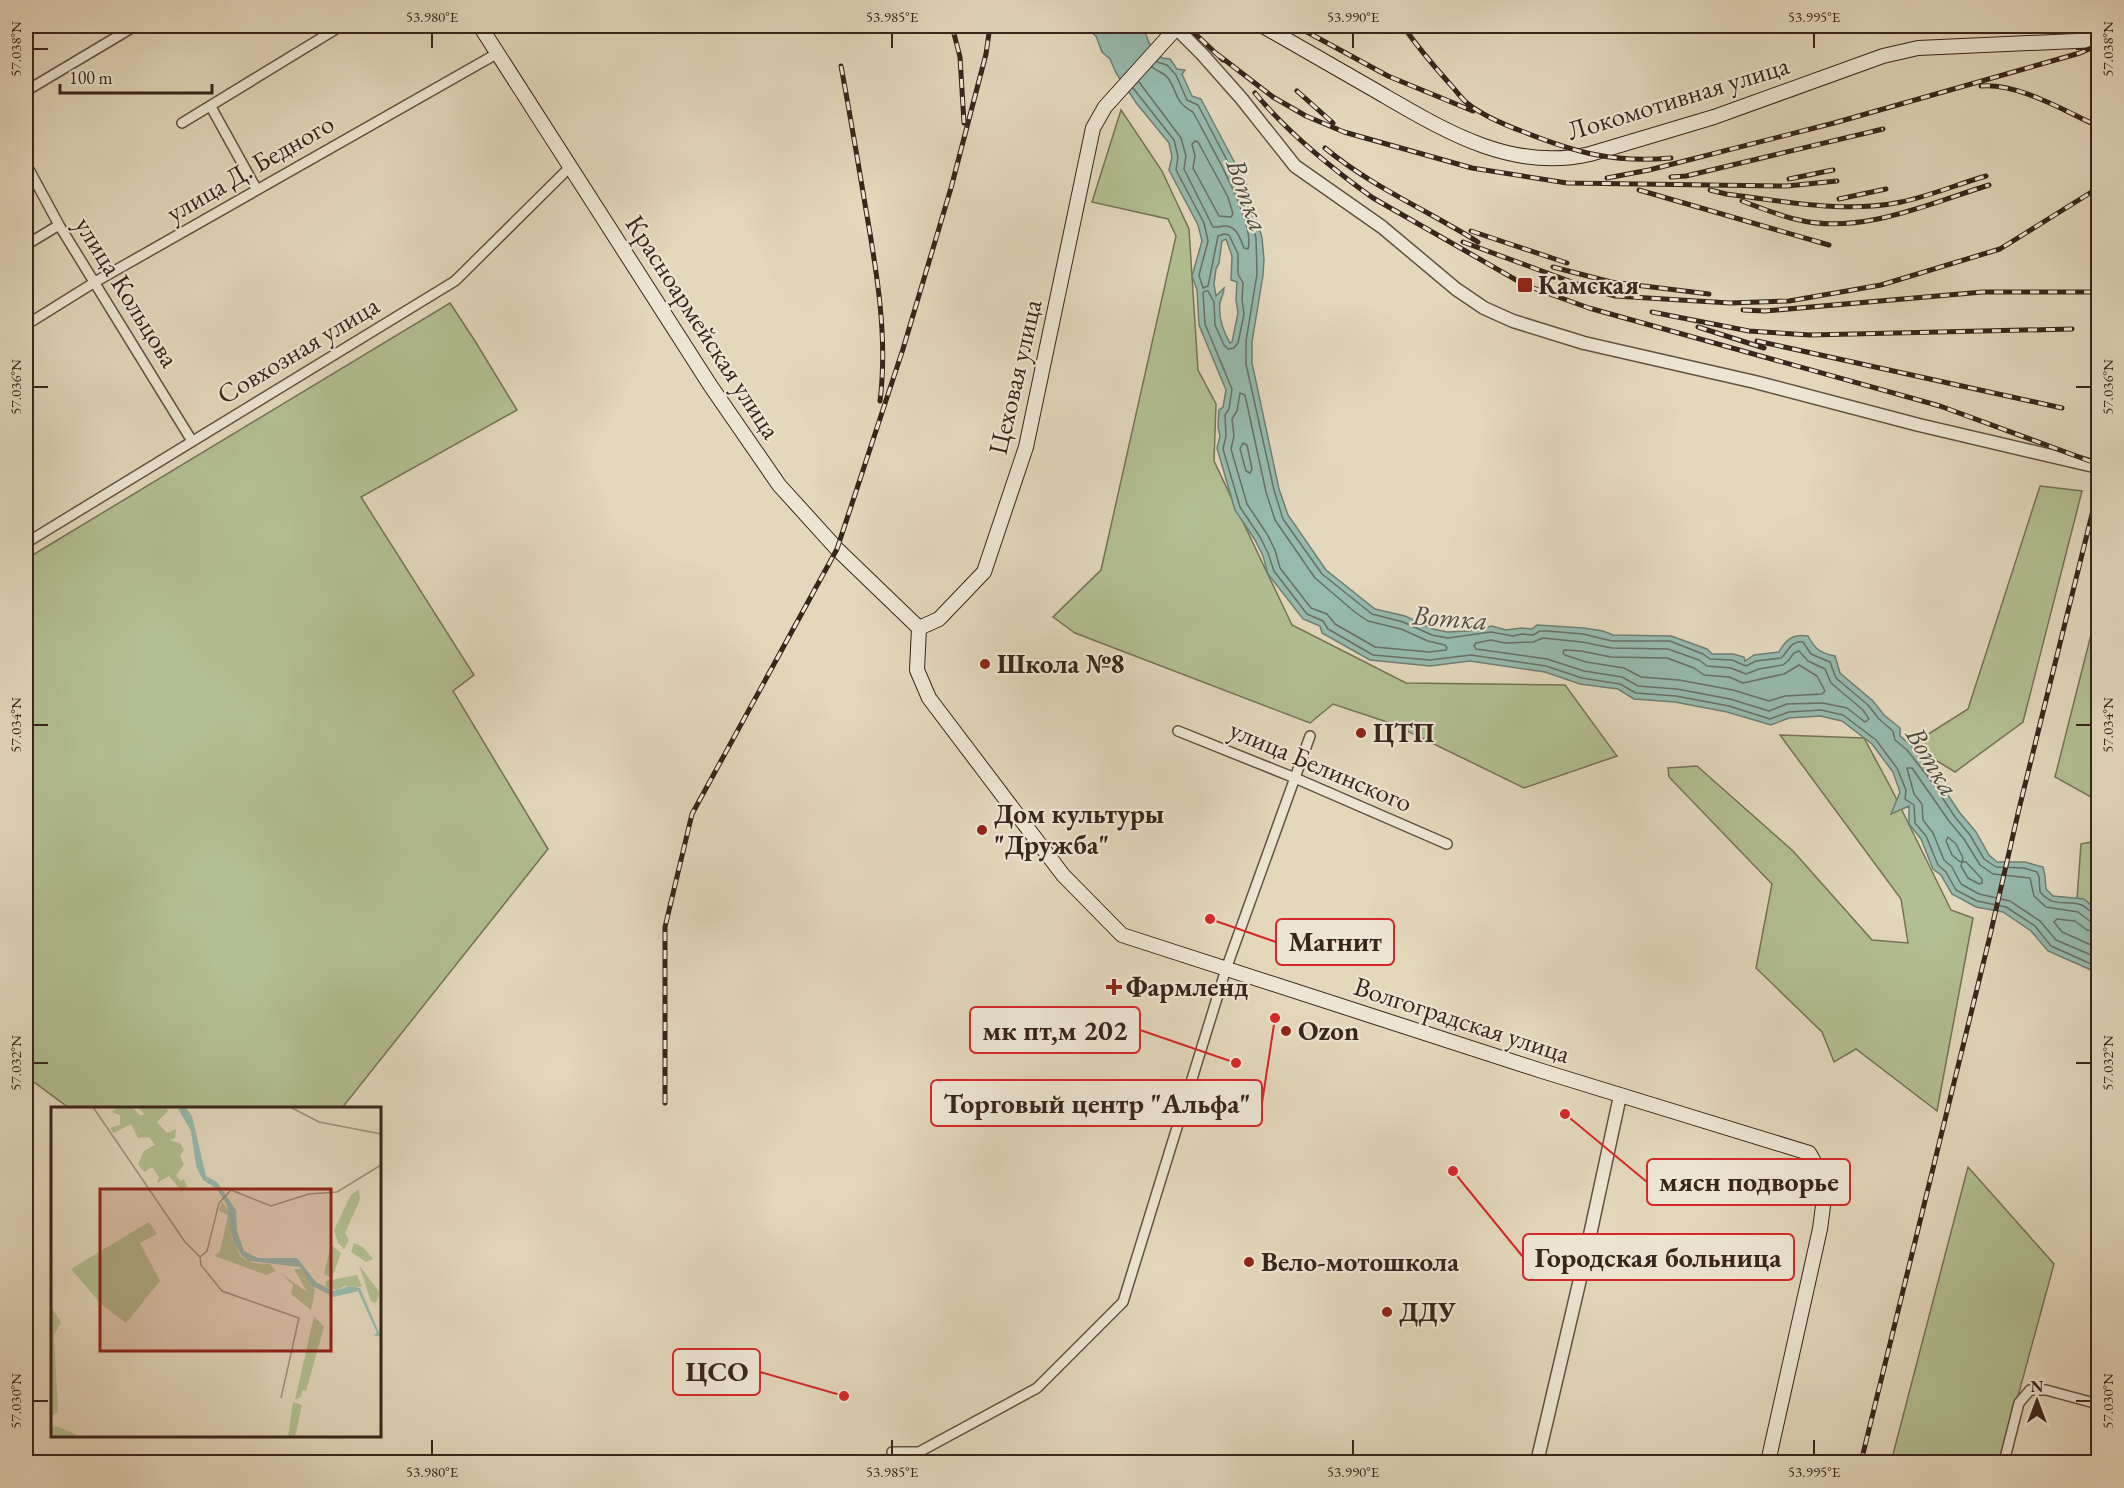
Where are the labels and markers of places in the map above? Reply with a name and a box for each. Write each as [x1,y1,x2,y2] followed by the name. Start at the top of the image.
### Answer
[1538,267,1639,302] place label: Камская
[1516,276,1534,294] marker: Камская
[997,646,1124,681] place label: Школа №8
[978,657,992,671] marker: Школа №8
[1373,715,1434,750] place label: ЦТП
[1354,726,1368,740] marker: ЦТП
[994,796,1164,862] place label: Дом культуры "Дружба"
[975,823,989,837] marker: Дом культуры "Дружба"
[1276,919,1394,965] callout: Магнит
[1126,969,1248,1004] place label: Фармленд
[1107,980,1121,994] marker: Фармленд
[970,1007,1140,1053] callout: мк пт,м 202
[1298,1013,1359,1048] place label: Ozon
[1279,1024,1293,1038] marker: Ozon
[931,1080,1262,1126] callout: Торговый центр "Альфа"
[1647,1159,1850,1205] callout: мясн подворье
[1523,1234,1794,1280] callout: Городская больница
[1261,1244,1459,1279] place label: Вело-мотошкола
[1242,1255,1256,1269] marker: Вело-мотошкола
[1399,1294,1457,1329] place label: ДДУ
[1380,1305,1394,1319] marker: ДДУ
[673,1349,760,1395] callout: ЦСО

